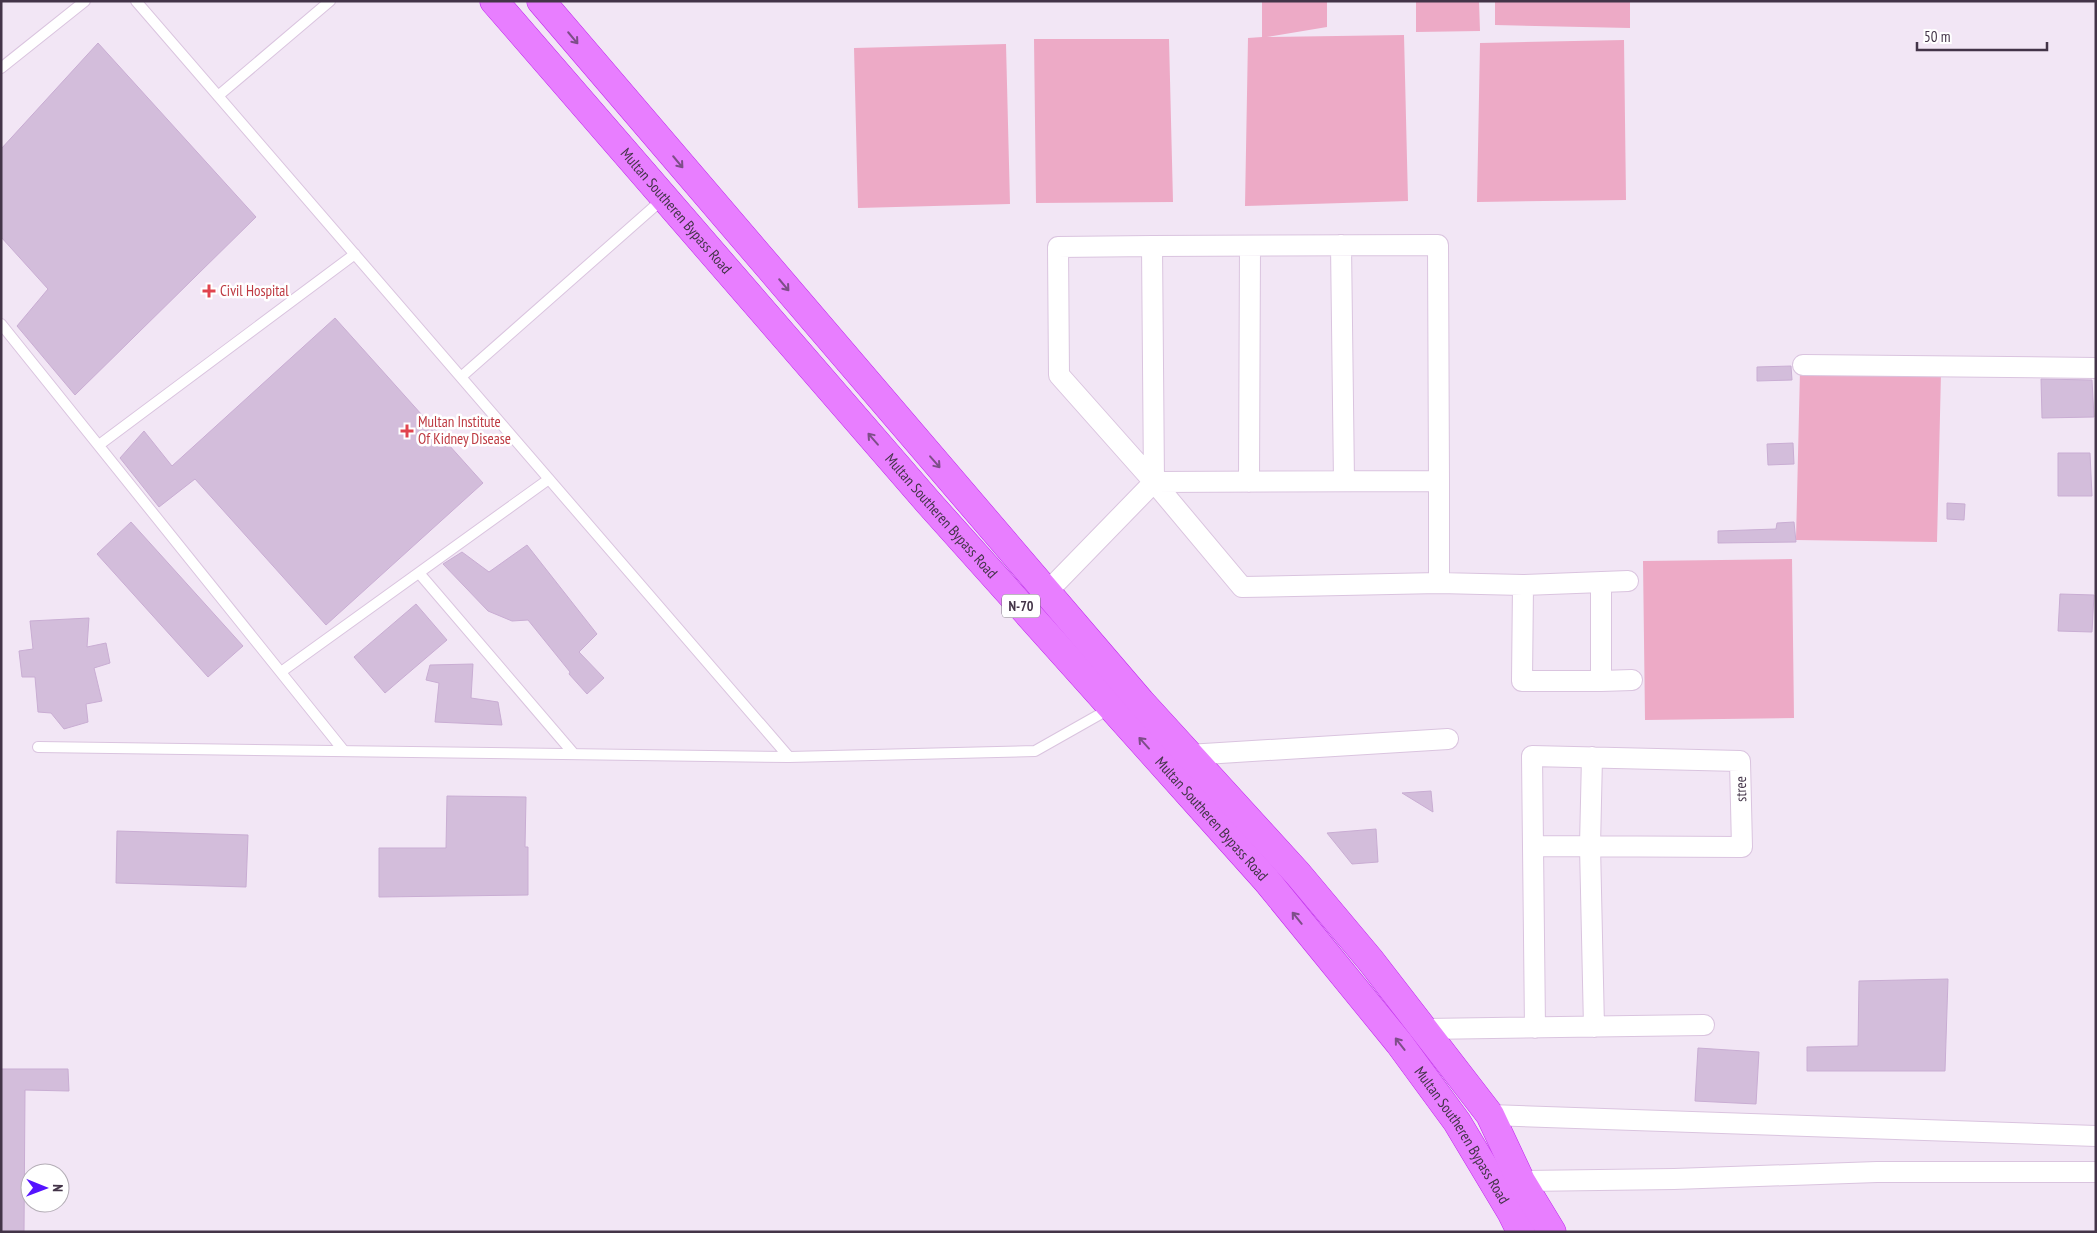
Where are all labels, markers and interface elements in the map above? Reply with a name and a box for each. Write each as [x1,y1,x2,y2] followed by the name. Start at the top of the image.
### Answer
[1917,20,2047,52] scale bar
[1924,27,1950,46] text: 50 m
[567,32,579,45] one-way arrow
[617,144,736,278] street label: Multan Southeren Bypass Road
[673,155,684,168] one-way arrow
[778,279,790,292] one-way arrow
[220,281,289,300] place label: Civil Hospital
[202,284,216,298] marker: Civil Hospital
[418,412,511,448] place label: Multan Institute Of Kidney Disease
[400,424,414,438] marker: Multan Institute Of Kidney Disease
[868,432,879,445] one-way arrow
[881,449,1002,582] street label: Multan Southeren Bypass Road
[929,456,941,469] one-way arrow
[1002,594,1040,618] road number: N-70
[1138,737,1150,750] one-way arrow
[1151,753,1272,885] street label: Multan Southeren Bypass Road
[1731,776,1750,802] street label: stree
[1292,912,1303,925] one-way arrow
[1394,1038,1405,1051] one-way arrow
[1410,1063,1514,1207] street label: Multan Southeren Bypass Road
[20,1163,70,1213] north arrow
[49,1184,67,1192] text: N

